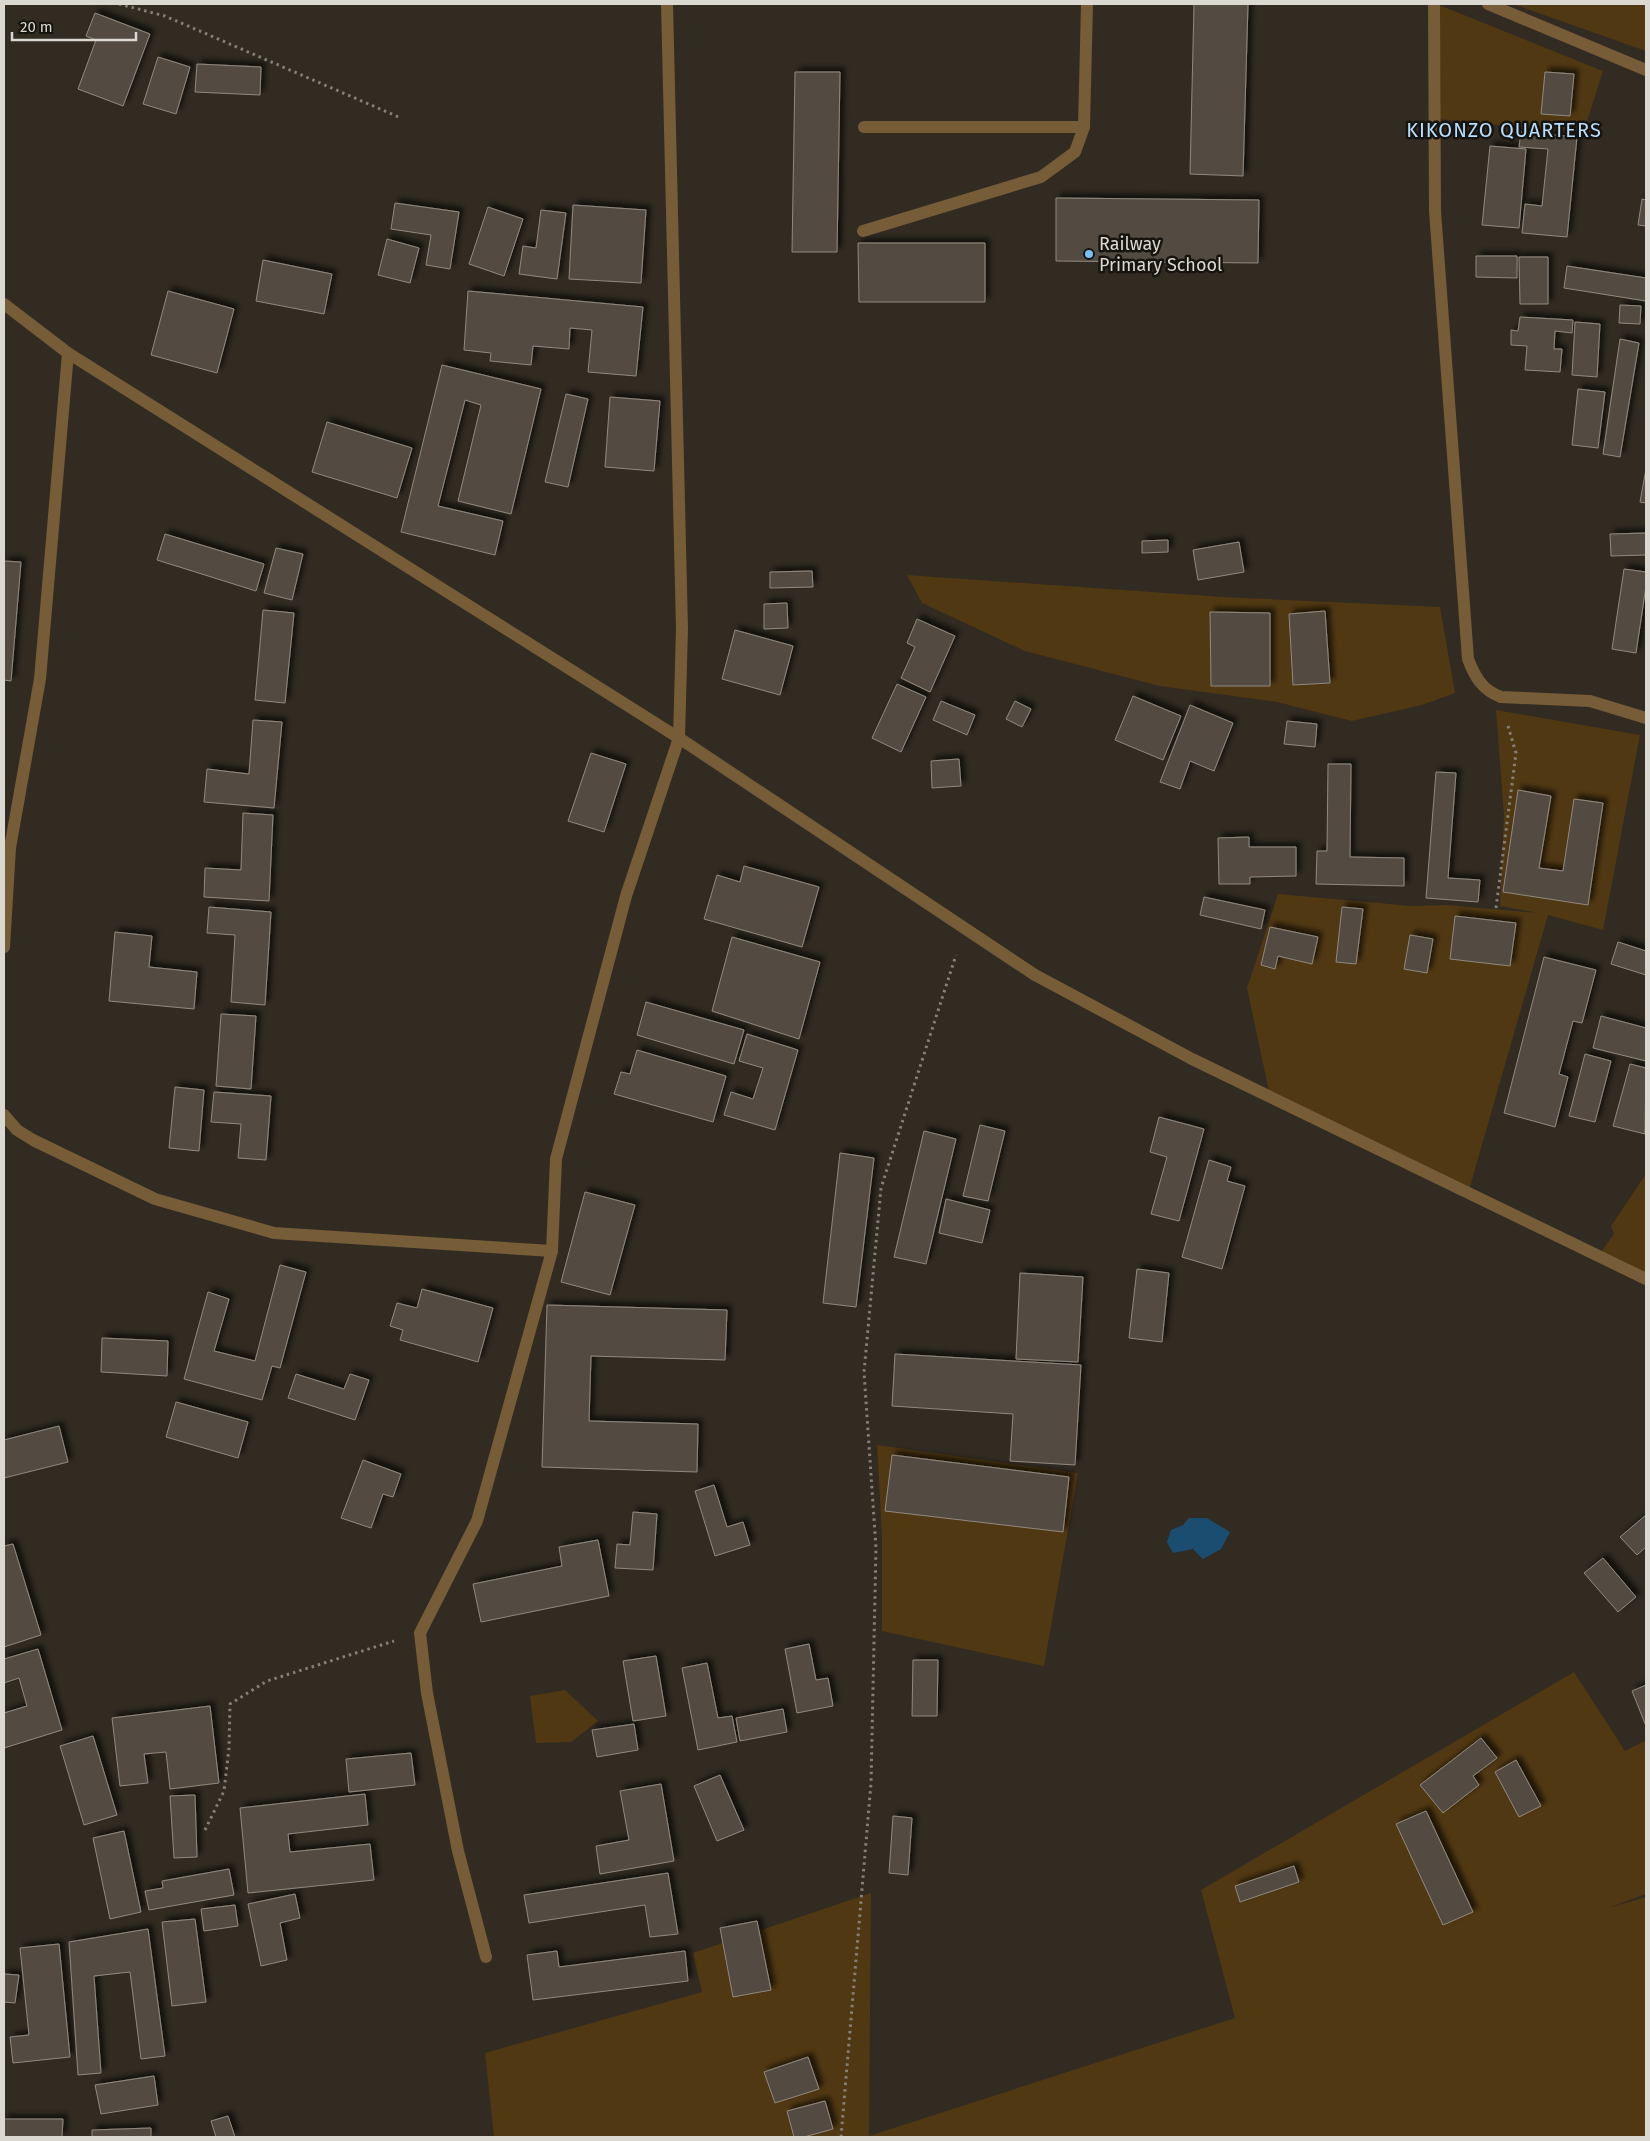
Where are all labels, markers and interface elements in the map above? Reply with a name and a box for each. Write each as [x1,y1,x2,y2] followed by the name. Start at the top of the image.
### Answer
[12,10,136,42] scale bar
[20,18,53,36] text: 20 m
[1406,118,1602,142] district label: KIKONZO QUARTERS
[1099,233,1222,276] place label: Railway Primary School
[1083,248,1095,260] marker: Railway Primary School

